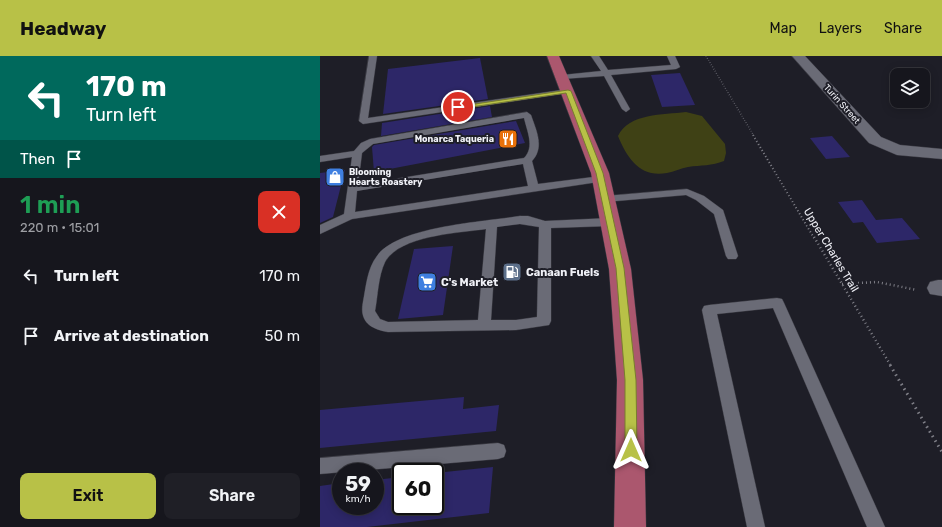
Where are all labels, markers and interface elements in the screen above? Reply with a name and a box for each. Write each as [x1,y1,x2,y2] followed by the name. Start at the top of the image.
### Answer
[20,17,106,40] text: Headway
[770,20,797,37] text: Map
[819,20,862,37] text: Layers
[884,20,922,37] text: Share
[890,68,930,108] map controls
[890,68,930,108] button: layers
[86,70,167,103] text: 170 m
[20,72,72,124] icon: left
[822,82,862,126] street label: Turin Street
[441,90,475,124] pin
[447,96,469,118] icon: arrive
[86,104,156,126] text: Turn left
[497,128,519,150] restaurant icon: Monarca Taqueria
[415,134,494,144] place label: Monarca Taqueria
[63,148,85,170] icon: arrive
[20,150,55,168] text: Then
[324,166,346,188] shop icon: Blooming Hearts Roastery
[349,167,423,187] place label: Blooming Hearts Roastery
[20,191,80,219] text: 1 min
[258,191,300,233] button: close
[801,206,861,294] street label: Upper Charles Trail
[20,220,99,235] text: 220 m · 15:01
[501,261,523,283] fuel station icon: Canaan Fuels
[20,265,42,287] icon: left
[526,266,599,279] place label: Canaan Fuels
[54,267,119,285] text: Turn left
[259,267,300,285] text: 170 m
[416,271,438,293] supermarket icon: C's Market
[441,276,498,289] place label: C's Market
[20,325,42,347] icon: arrive
[54,327,209,345] text: Arrive at destination
[265,327,300,345] text: 50 m
[610,429,652,471] position arrow
[392,463,444,515] speed limit sign: 60
[345,472,371,496] text: 59
[20,473,156,519] button: Exit
[164,473,300,519] button: Share
[346,493,370,505] text: km/h

